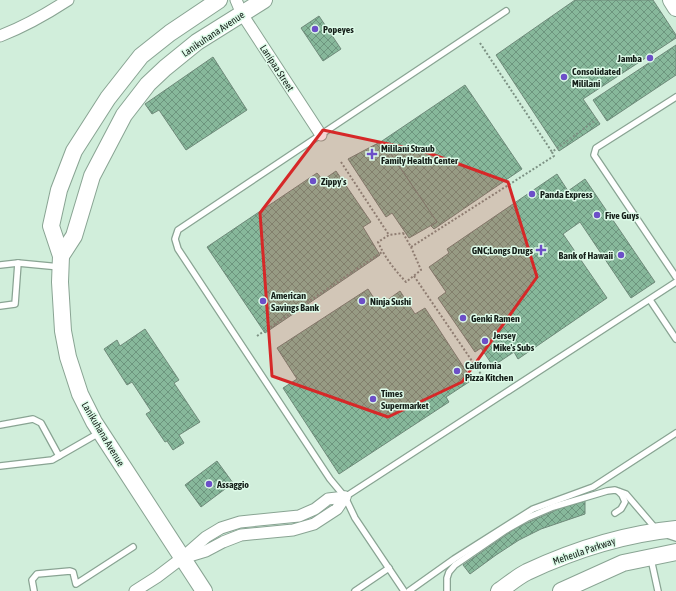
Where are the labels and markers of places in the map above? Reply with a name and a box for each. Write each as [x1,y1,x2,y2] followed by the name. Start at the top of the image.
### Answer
[310,24,320,34] marker: Popeyes
[323,24,354,35] place label: Popeyes
[617,53,642,64] place label: Jamba
[645,53,655,63] marker: Jamba
[572,66,621,89] place label: Consolidated Mililani
[559,72,569,82] marker: Consolidated Mililani
[381,143,459,166] place label: Mililani Straub Family Health Center
[366,148,378,160] marker: Mililani Straub Family Health Center
[308,176,318,186] marker: Zippy's
[321,176,347,187] place label: Zippy's
[527,189,537,199] marker: Panda Express
[540,189,593,200] place label: Panda Express
[592,210,602,220] marker: Five Guys
[605,210,640,221] place label: Five Guys
[472,245,533,256] place label: GNC;Longs Drugs
[536,245,546,255] marker: GNC;Longs Drugs
[559,250,613,261] place label: Bank of Hawaii
[616,250,626,260] marker: Bank of Hawaii
[270,290,320,313] place label: American Savings Bank
[258,296,268,306] marker: American Savings Bank
[357,296,367,306] marker: Ninja Sushi
[370,296,411,307] place label: Ninja Sushi
[458,313,468,323] marker: Genki Ramen
[471,313,520,324] place label: Genki Ramen
[492,330,535,353] place label: Jersey Mike's Subs
[480,336,490,346] marker: Jersey Mike's Subs
[465,360,513,383] place label: California Pizza Kitchen
[452,366,462,376] marker: California Pizza Kitchen
[381,388,429,411] place label: Times Supermarket
[368,394,378,404] marker: Times Supermarket
[204,479,214,489] marker: Assaggio
[216,479,249,490] place label: Assaggio

